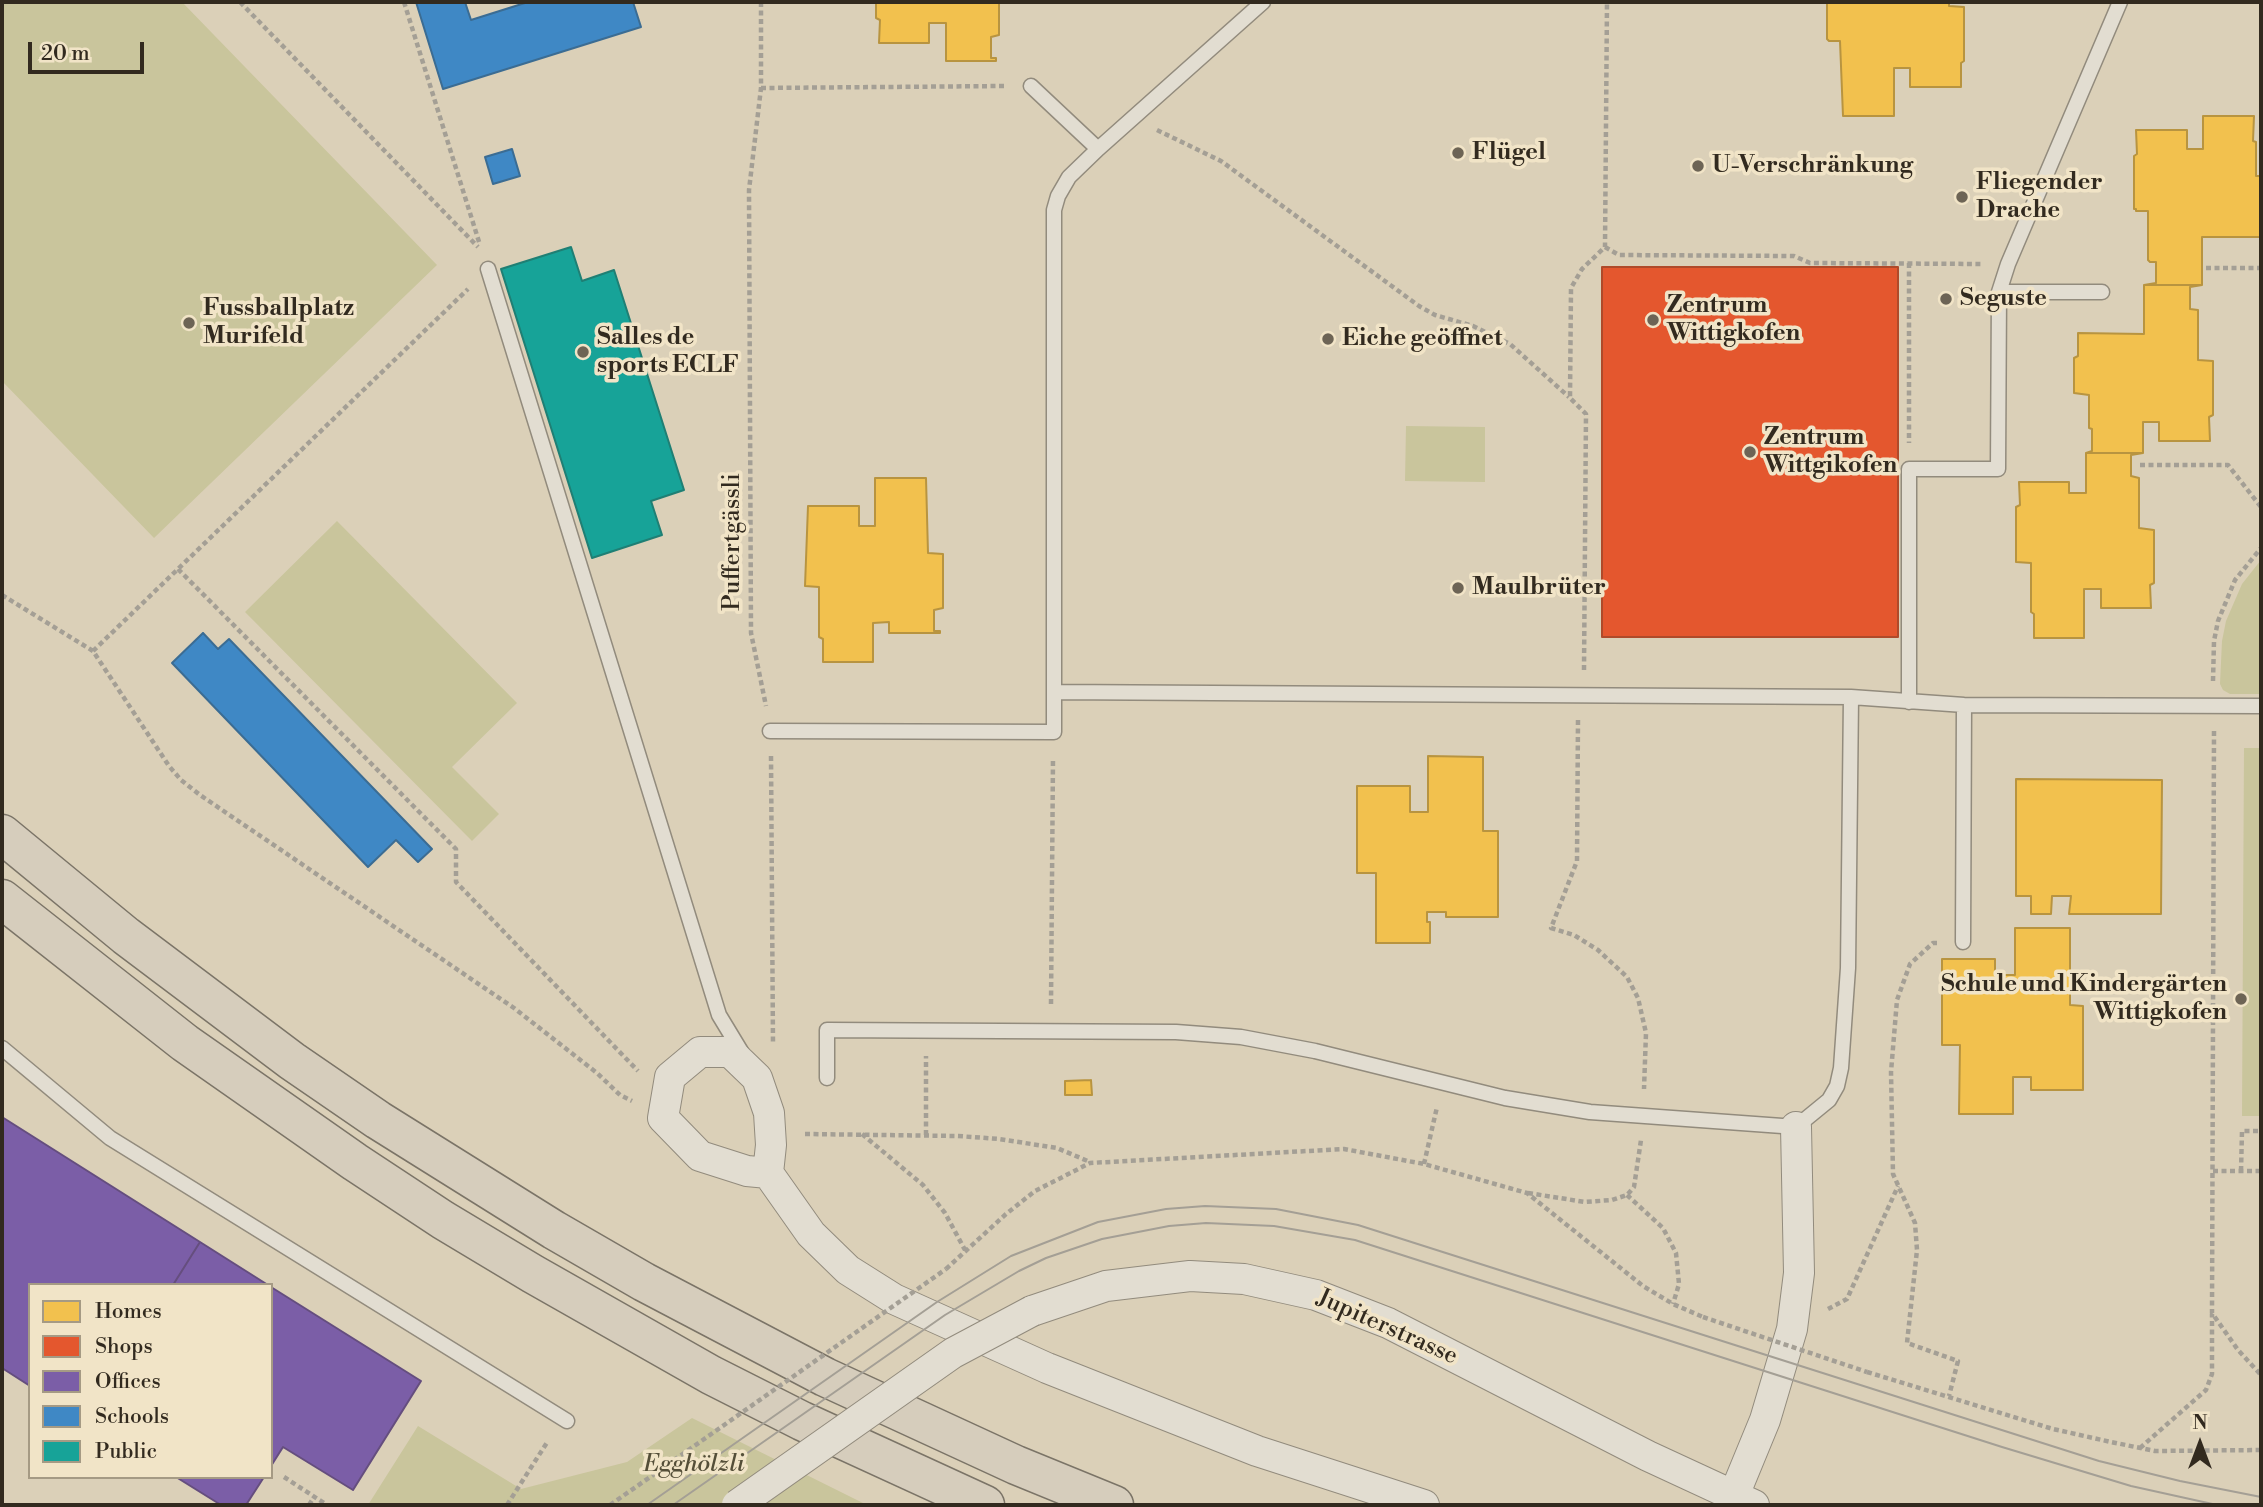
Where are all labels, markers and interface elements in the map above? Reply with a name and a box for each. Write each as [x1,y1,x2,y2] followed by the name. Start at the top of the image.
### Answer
[32,28,147,72] scale bar
[41,41,90,67] text: 20 m
[1472,139,1546,167] place label: Flügel
[1450,145,1466,161] marker: Flügel
[1712,152,1913,180] place label: U-Verschränkung
[1690,158,1706,174] marker: U-Verschränkung
[1976,169,2103,225] place label: Fliegender Drache
[1954,189,1970,205] marker: Fliegender Drache
[1960,285,2047,313] place label: Seguste
[1938,291,1954,307] marker: Seguste
[1667,292,1800,348] place label: Zentrum Wittigkofen
[203,295,354,351] place label: Fussballplatz Murifeld
[1645,312,1661,328] marker: Zentrum Wittigkofen
[181,315,197,331] marker: Fussballplatz Murifeld
[597,324,739,380] place label: Salles de sports ECLF
[1342,325,1502,353] place label: Eiche geöffnet
[1320,331,1336,347] marker: Eiche geöffnet
[575,344,591,360] marker: Salles de sports ECLF
[1764,424,1897,480] place label: Zentrum Wittgikofen
[1742,444,1758,460] marker: Zentrum Wittgikofen
[719,473,747,611] street label: Puffertgässli
[1472,574,1606,602] place label: Maulbrüter
[1450,580,1466,596] marker: Maulbrüter
[1941,971,2227,1027] place label: Schule und Kindergärten Wittigkofen
[2233,991,2249,1007] marker: Schule und Kindergärten Wittigkofen
[28,1283,273,1479] legend
[1312,1284,1462,1372] street label: Jupiterstrasse
[95,1299,162,1325] text: Homes
[95,1334,153,1360] text: Shops
[95,1369,161,1395] text: Offices
[95,1404,169,1430] text: Schools
[2165,1409,2235,1479] north arrow
[2192,1411,2208,1435] text: N
[95,1439,157,1465] text: Public
[644,1451,744,1479] park label: Egghölzli

